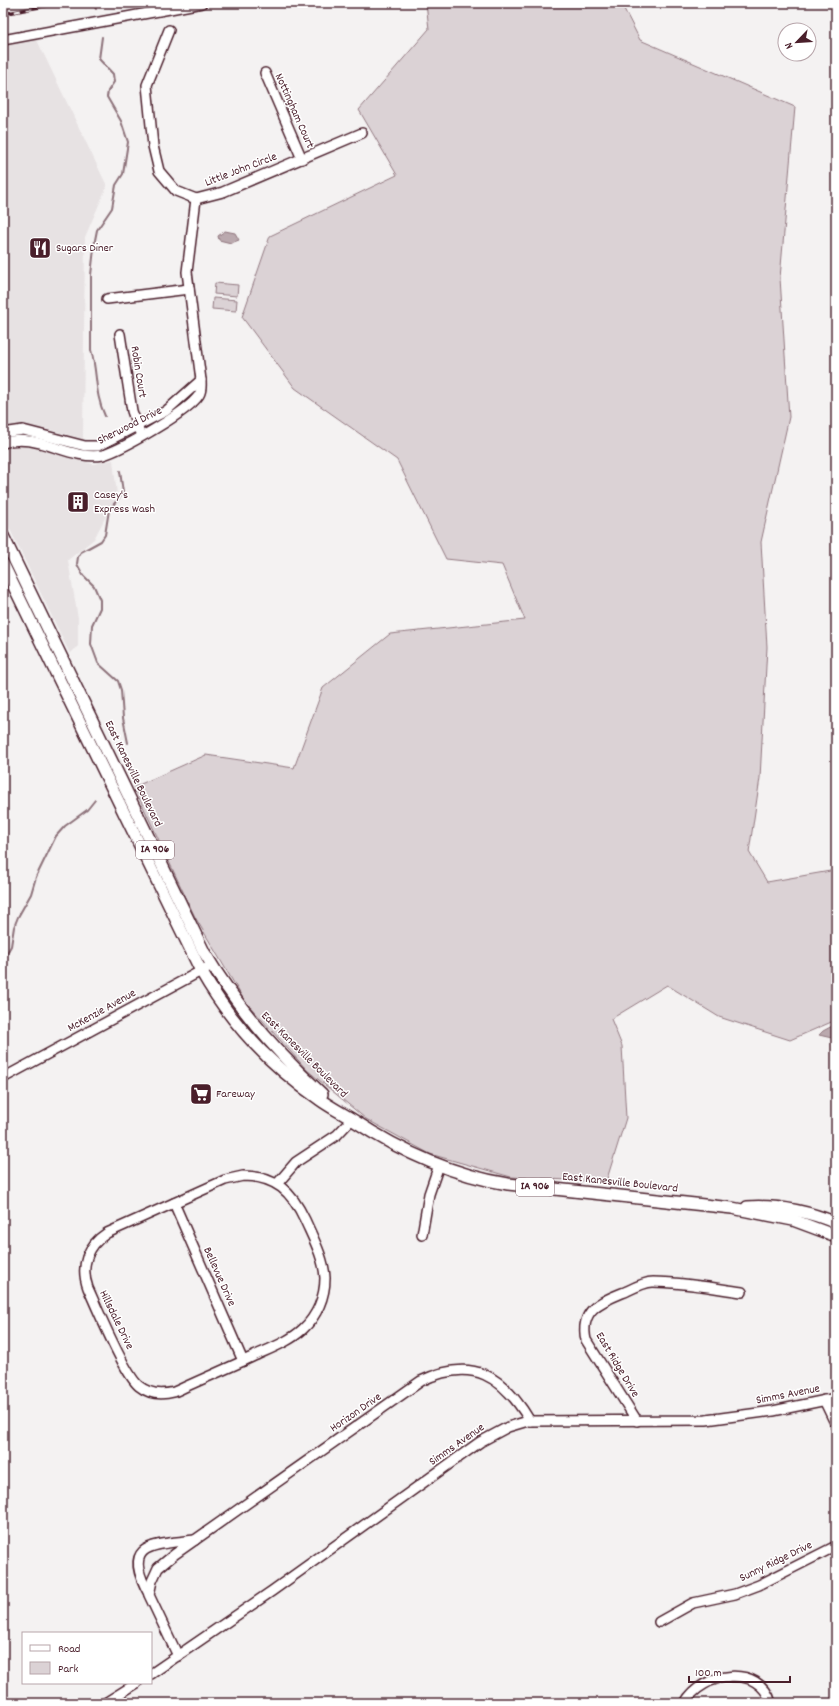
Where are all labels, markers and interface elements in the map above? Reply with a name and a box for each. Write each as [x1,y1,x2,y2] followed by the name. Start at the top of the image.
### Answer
[777,22,817,62] north arrow
[781,39,798,51] text: N
[270,71,318,152] street label: Nottingham Court
[203,148,279,192] street label: Little John Circle
[27,235,53,261] restaurant icon: Sugars Diner
[56,240,114,257] place label: Sugars Diner
[126,345,151,400] street label: Robin Court
[95,402,165,450] street label: Sherwood Drive
[94,487,155,518] place label: Casey's Express Wash
[65,489,91,515] building icon: Casey's Express Wash
[100,718,166,830] street label: East Kanesville Boulevard
[136,841,174,859] road number: IA 906
[65,985,139,1037] street label: McKenzie Avenue
[257,1008,351,1102] street label: East Kanesville Boulevard
[188,1081,214,1107] supermarket icon: Fareway
[216,1086,256,1103] place label: Fareway
[561,1168,679,1198] street label: East Kanesville Boulevard
[516,1178,554,1196] road number: IA 906
[198,1245,240,1309] street label: Bellevue Drive
[94,1287,138,1353] street label: Hillsdale Drive
[591,1329,643,1401] street label: East Ridge Drive
[755,1380,821,1410] street label: Simms Avenue
[327,1389,385,1437] street label: Horizon Drive
[426,1420,488,1470] street label: Simms Avenue
[737,1537,815,1587] street label: Sunny Ridge Drive
[22,1632,152,1684] legend
[58,1641,80,1658] text: Road
[689,1658,790,1684] scale bar
[58,1661,79,1678] text: Park
[695,1665,722,1682] text: 100 m

